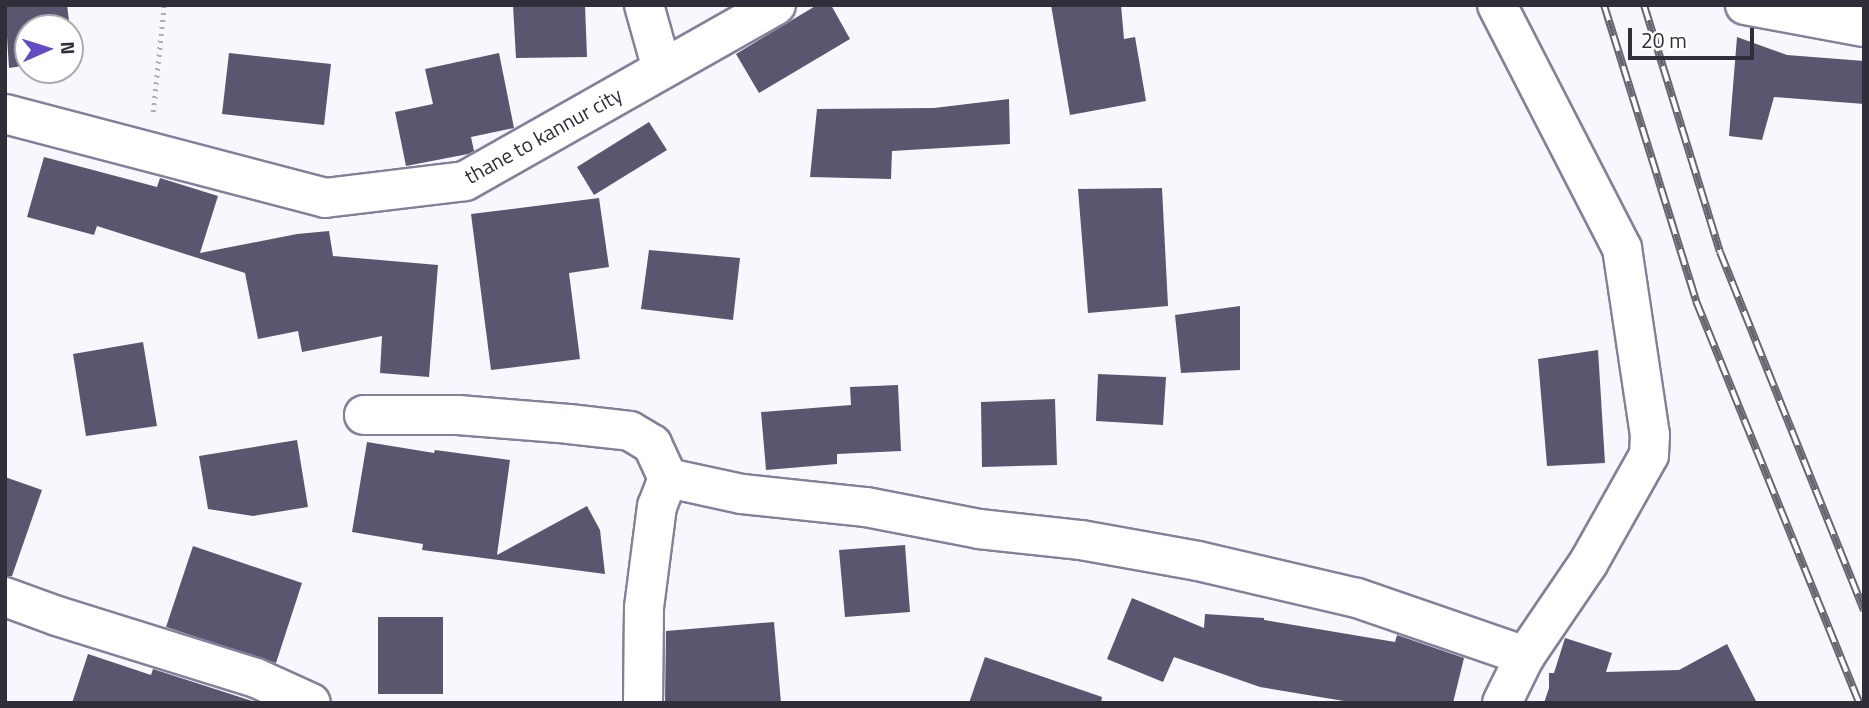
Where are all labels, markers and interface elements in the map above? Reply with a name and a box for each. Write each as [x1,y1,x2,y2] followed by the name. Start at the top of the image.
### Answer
[14,14,84,84] north arrow
[1631,14,1757,58] scale bar
[1641,24,1687,56] text: 20 m
[54,41,83,55] text: N
[460,81,626,189] street label: thane to kannur city

